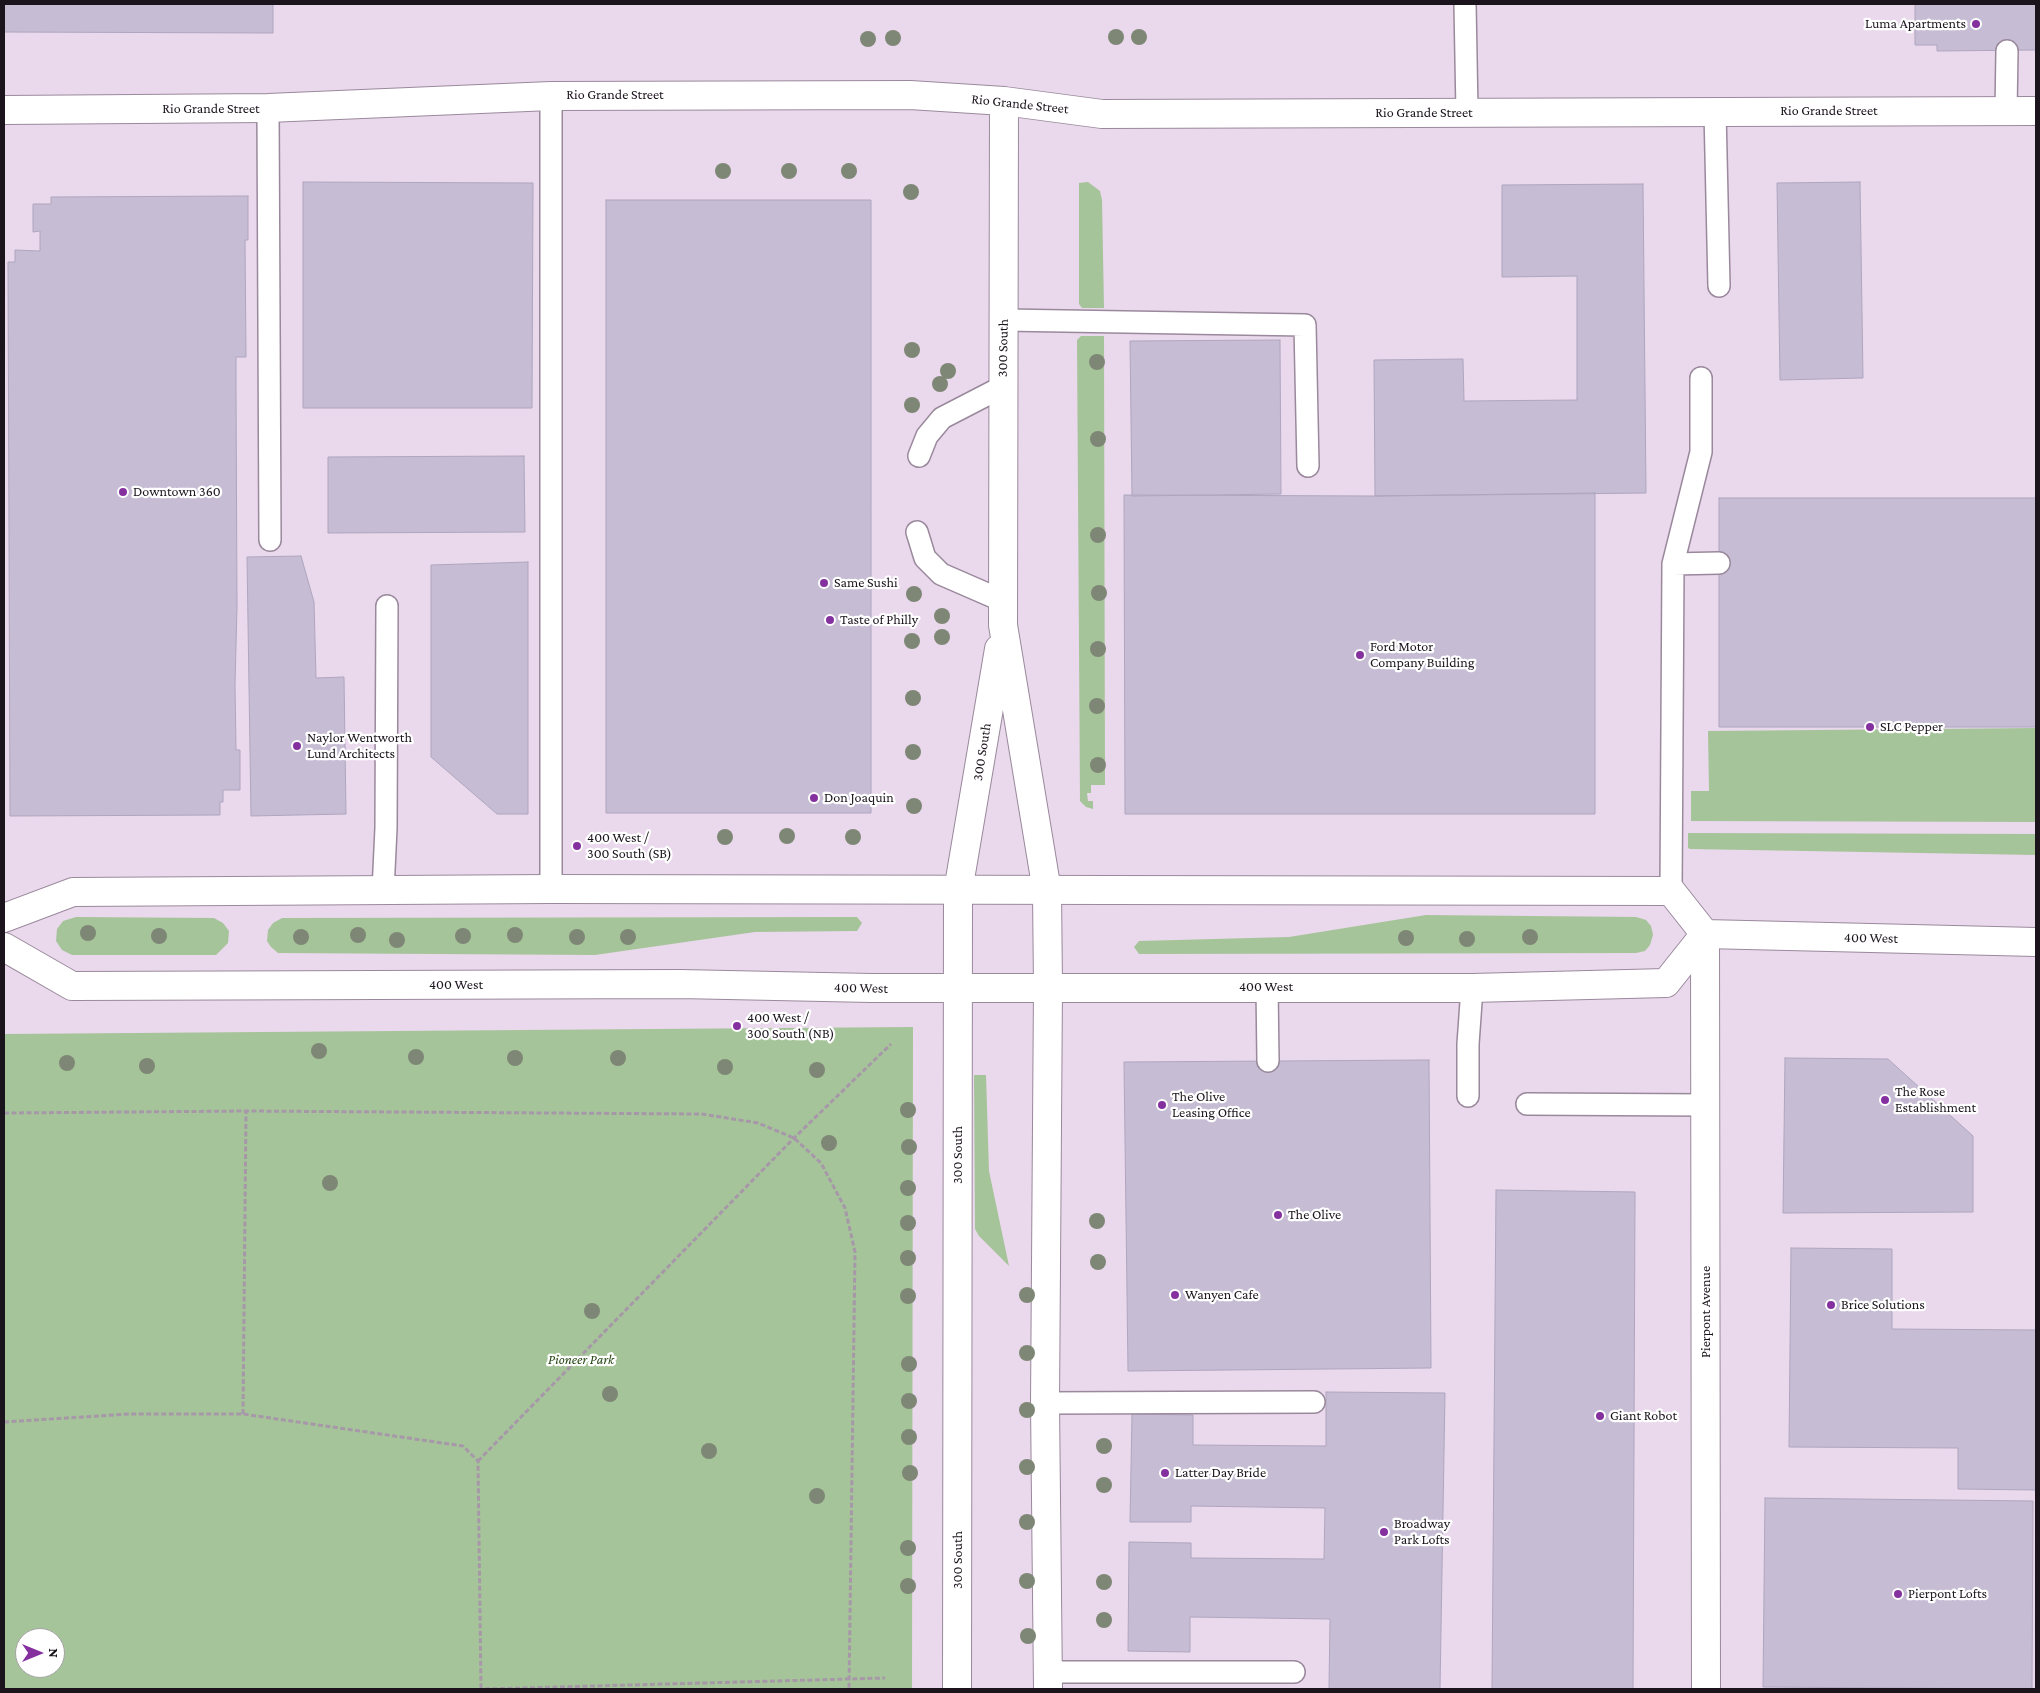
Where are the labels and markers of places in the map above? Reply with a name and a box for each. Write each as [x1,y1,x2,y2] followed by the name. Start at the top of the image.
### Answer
[1865,16,1966,32] place label: Luma Apartments
[1970,18,1982,30] marker: Luma Apartments
[133,484,221,500] place label: Downtown 360
[117,486,129,498] marker: Downtown 360
[834,575,898,591] place label: Same Sushi
[818,577,830,589] marker: Same Sushi
[840,612,918,628] place label: Taste of Philly
[824,614,836,626] marker: Taste of Philly
[1370,639,1475,672] place label: Ford Motor Company Building
[1354,649,1366,661] marker: Ford Motor Company Building
[1880,719,1943,735] place label: SLC Pepper
[1864,721,1876,733] marker: SLC Pepper
[307,730,412,762] place label: Naylor Wentworth Lund Architects
[291,740,303,752] marker: Naylor Wentworth Lund Architects
[824,790,894,806] place label: Don Joaquin
[808,792,820,804] marker: Don Joaquin
[587,830,672,862] place label: 400 West / 300 South (SB)
[571,840,583,852] marker: 400 West / 300 South (SB)
[747,1010,834,1042] place label: 400 West / 300 South (NB)
[731,1020,743,1032] marker: 400 West / 300 South (NB)
[1895,1084,1976,1116] place label: The Rose Establishment
[1172,1089,1251,1122] place label: The Olive Leasing Office
[1879,1094,1891,1106] marker: The Rose Establishment
[1156,1099,1168,1111] marker: The Olive Leasing Office
[1288,1207,1341,1223] place label: The Olive
[1272,1209,1284,1221] marker: The Olive
[1185,1287,1259,1303] place label: Wanyen Cafe
[1169,1289,1181,1301] marker: Wanyen Cafe
[1841,1297,1925,1313] place label: Brice Solutions
[1825,1299,1837,1311] marker: Brice Solutions
[1610,1408,1677,1424] place label: Giant Robot
[1594,1410,1606,1422] marker: Giant Robot
[1175,1465,1266,1481] place label: Latter Day Bride
[1159,1467,1171,1479] marker: Latter Day Bride
[1394,1516,1450,1548] place label: Broadway Park Lofts
[1378,1526,1390,1538] marker: Broadway Park Lofts
[1908,1586,1987,1602] place label: Pierpont Lofts
[1892,1588,1904,1600] marker: Pierpont Lofts

